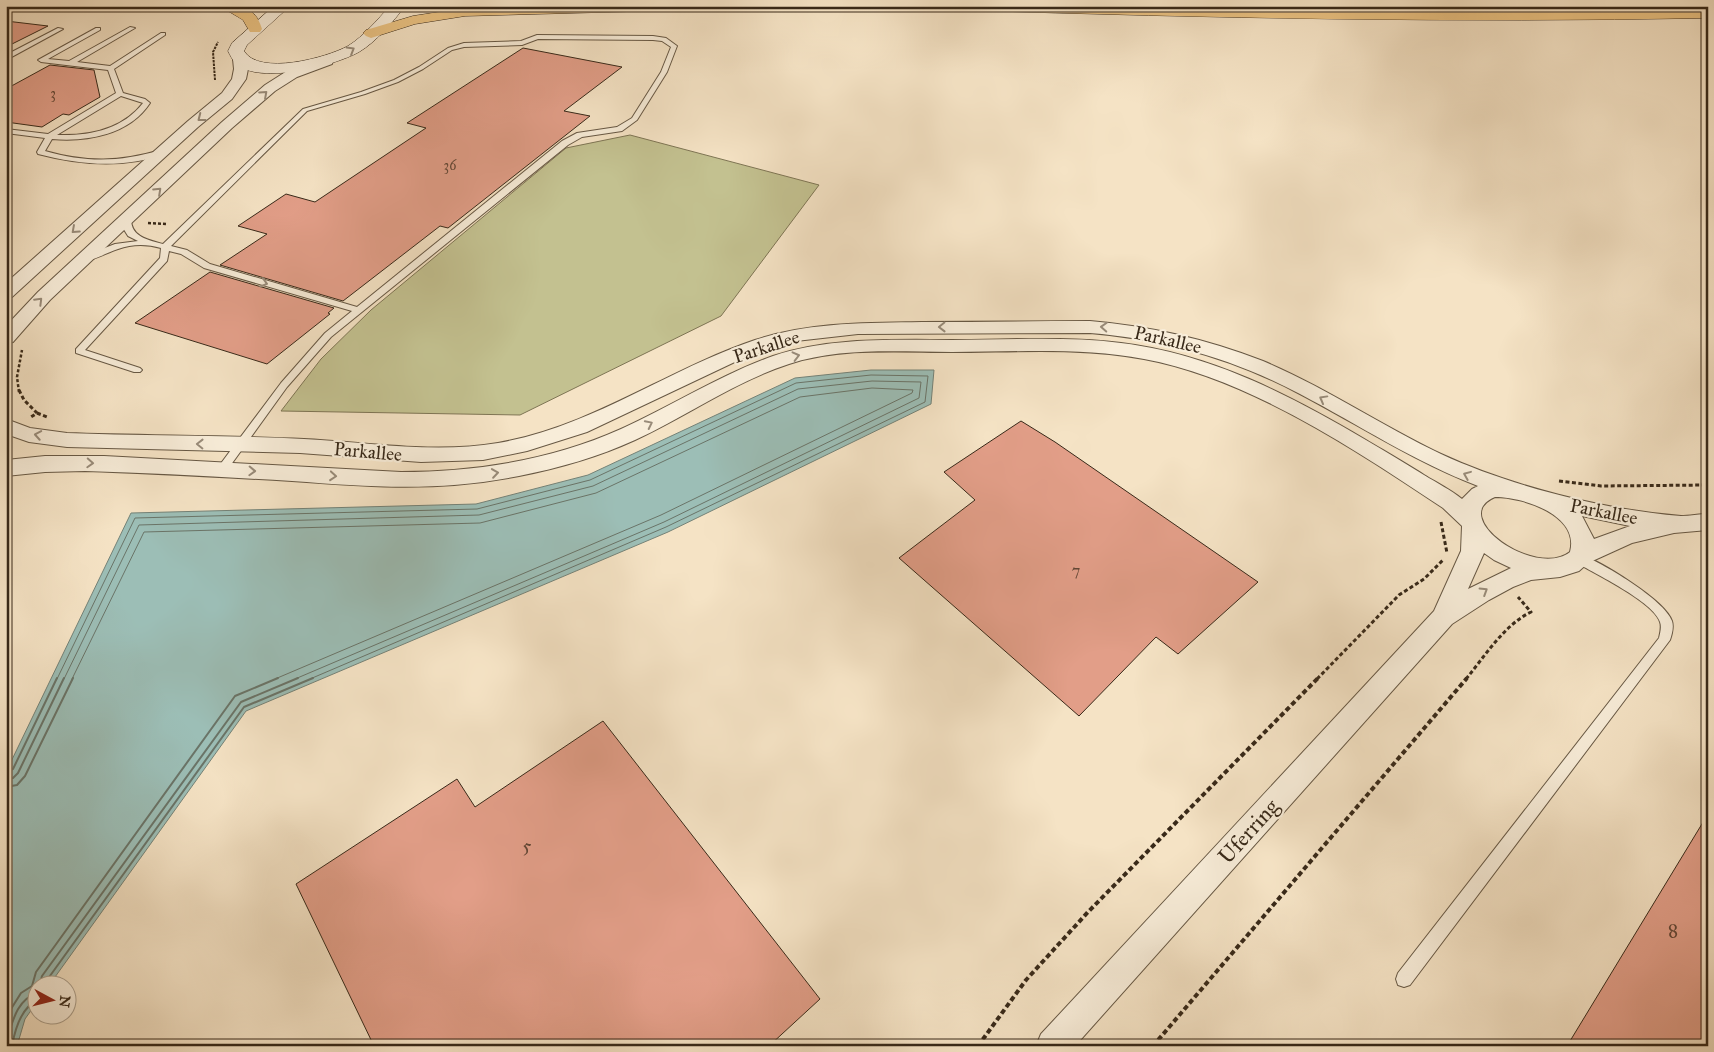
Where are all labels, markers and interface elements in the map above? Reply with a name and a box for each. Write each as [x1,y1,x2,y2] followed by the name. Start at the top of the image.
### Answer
[346,46,355,56] one-way arrow
[50,85,56,102] house number: 3
[258,91,267,100] one-way arrow
[197,112,207,121] one-way arrow
[444,157,457,174] house number: 36
[152,188,161,197] one-way arrow
[72,224,81,233] one-way arrow
[259,277,268,287] one-way arrow
[33,298,42,307] one-way arrow
[1132,321,1204,358] street label: Parkallee
[937,322,945,332] one-way arrow
[1100,322,1108,333] one-way arrow
[730,325,802,368] street label: Parkallee
[792,351,801,362] one-way arrow
[1320,395,1329,405] one-way arrow
[644,420,653,430] one-way arrow
[34,431,43,441] one-way arrow
[333,437,403,466] street label: Parkallee
[196,439,204,449] one-way arrow
[86,458,94,469] one-way arrow
[248,466,256,477] one-way arrow
[491,468,499,479] one-way arrow
[329,471,337,482] one-way arrow
[1463,471,1471,481] one-way arrow
[1568,494,1640,529] street label: Parkallee
[1072,561,1080,580] house number: 7
[1479,587,1488,597] one-way arrow
[1212,793,1285,869] street label: Uferring
[523,834,532,857] house number: 5
[1668,919,1678,942] house number: 8
[28,974,78,1024] north arrow
[55,995,74,1009] text: N

